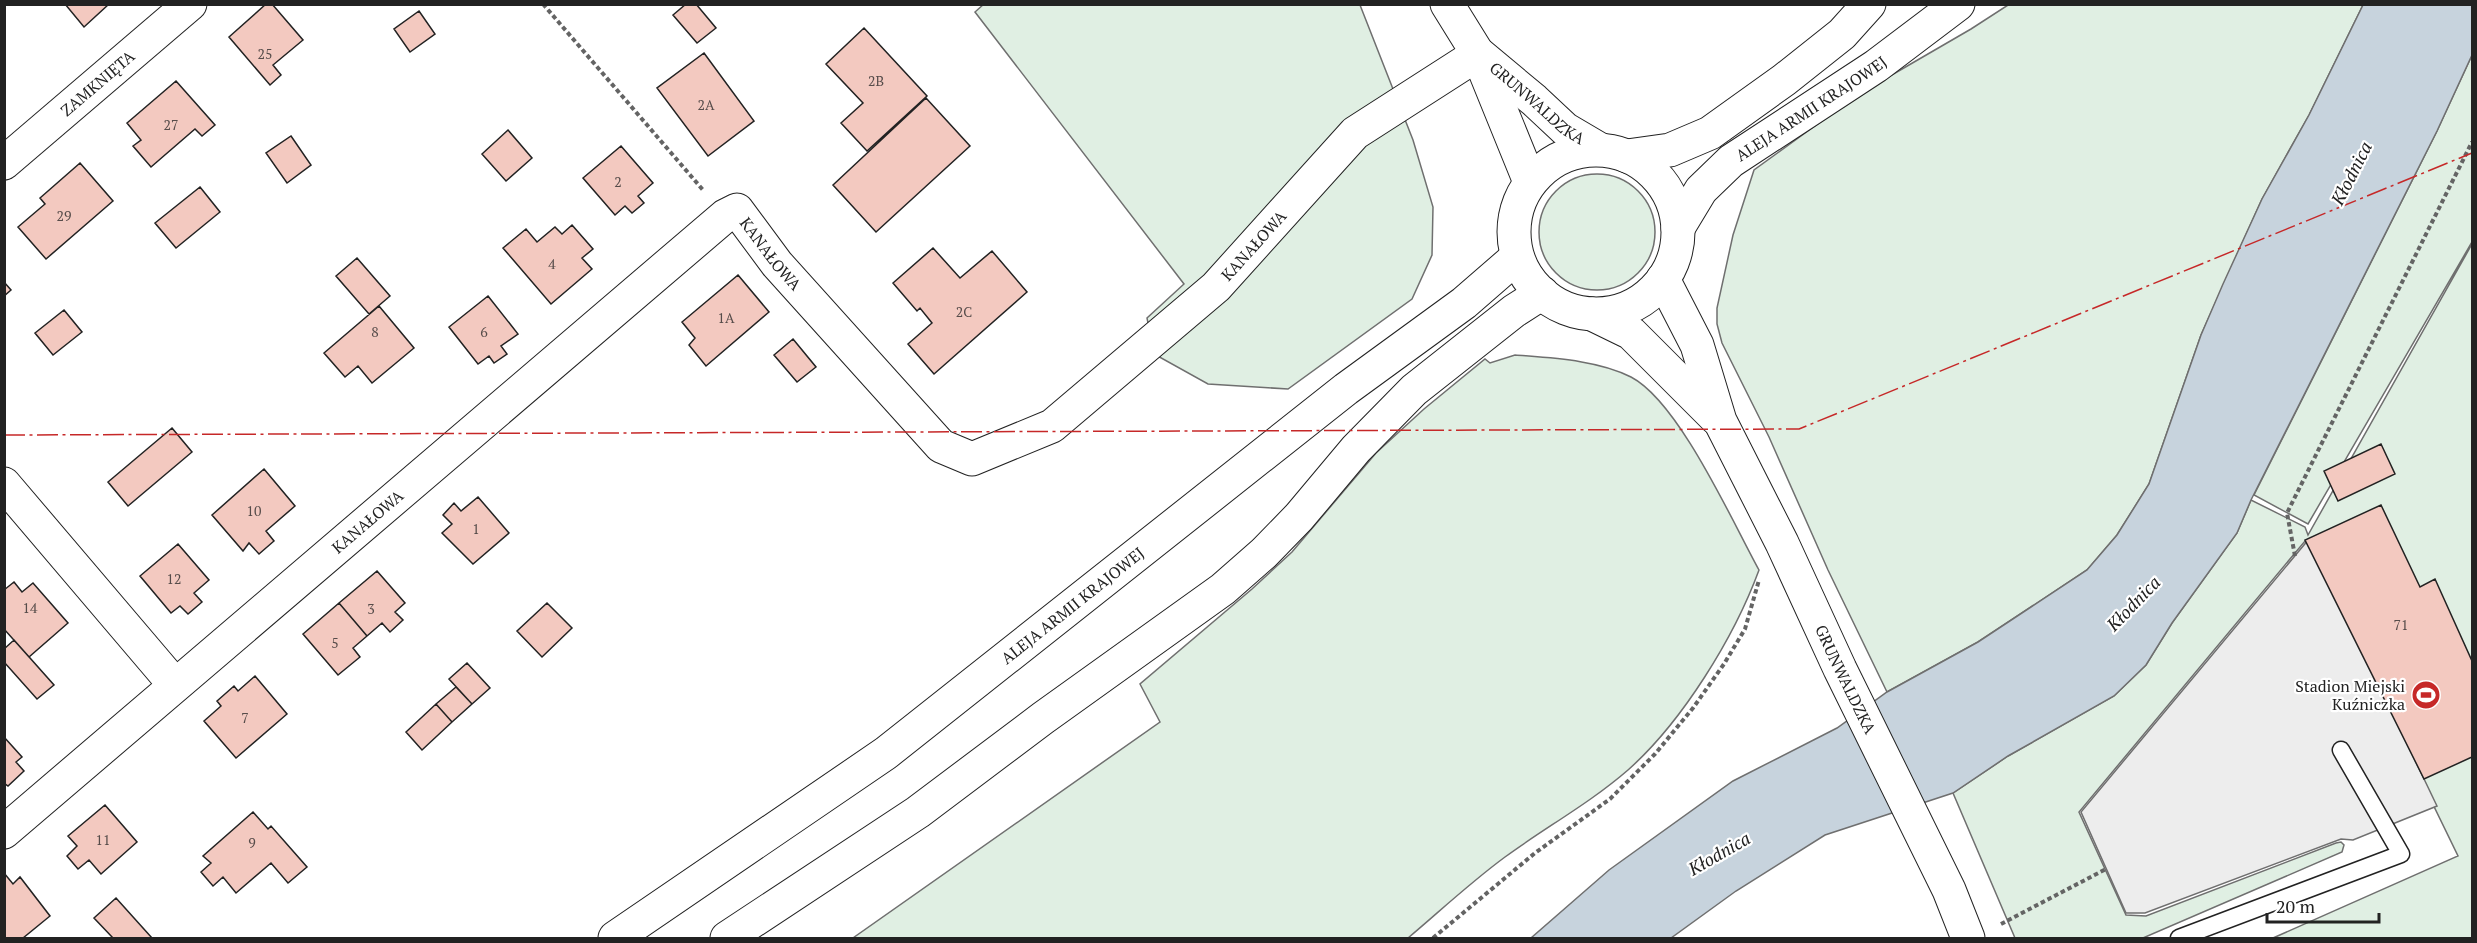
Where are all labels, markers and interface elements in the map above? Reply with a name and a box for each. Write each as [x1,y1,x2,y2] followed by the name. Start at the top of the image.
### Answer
[258,44,272,63] house number: 25
[56,45,139,121] street label: ZAMKNIĘTA
[1731,51,1891,166] street label: ALEJA ARMII KRAJOWEJ
[1485,57,1589,149] street label: GRUNWALDZKA
[868,71,884,90] house number: 2B
[697,95,715,114] house number: 2A
[164,115,178,134] house number: 27
[2324,137,2377,210] water label: Kłodnica
[614,172,622,191] house number: 2
[1216,205,1291,285] street label: KANAŁOWA
[57,206,71,225] house number: 29
[735,213,807,295] street label: KANAŁOWA
[548,254,556,273] house number: 4
[956,302,972,321] house number: 2C
[717,308,735,327] house number: 1A
[371,322,379,341] house number: 8
[480,322,488,341] house number: 6
[327,485,408,558] street label: KANAŁOWA
[247,501,261,520] house number: 10
[472,519,480,538] house number: 1
[996,542,1149,669] street label: ALEJA ARMII KRAJOWEJ
[167,569,181,588] house number: 12
[2100,570,2165,636] water label: Kłodnica
[23,598,38,617] house number: 14
[367,599,375,618] house number: 3
[2394,615,2408,634] house number: 71
[1810,621,1881,738] street label: GRUNWALDZKA
[331,633,339,652] house number: 5
[2295,675,2405,715] place label: Stadion Miejski Kuźniczka
[2410,679,2442,711] sports icon: Stadion Miejski Kuźniczka
[241,708,249,727] house number: 7
[1683,826,1754,881] water label: Kłodnica
[96,830,110,849] house number: 11
[248,833,256,852] house number: 9
[2267,886,2380,924] scale bar
[2276,894,2316,918] text: 20 m

